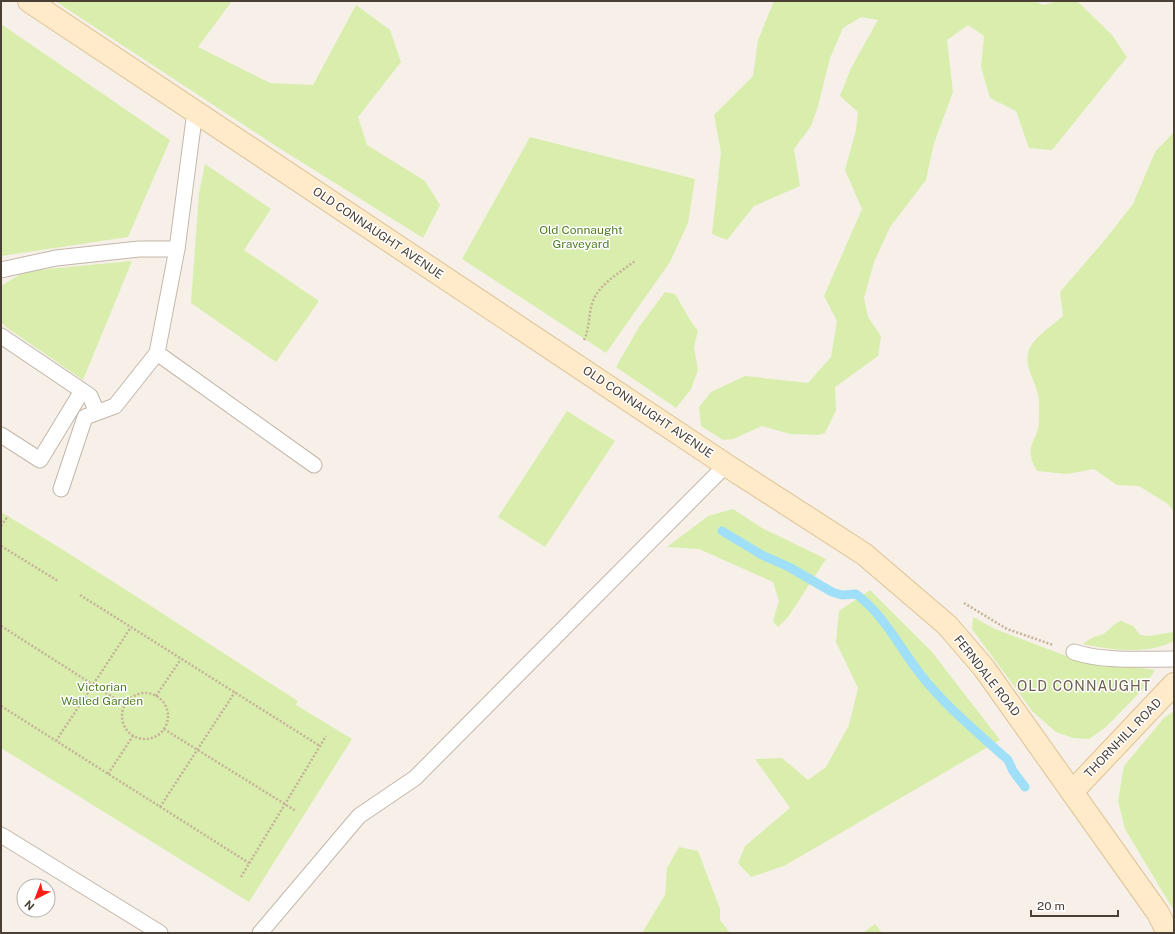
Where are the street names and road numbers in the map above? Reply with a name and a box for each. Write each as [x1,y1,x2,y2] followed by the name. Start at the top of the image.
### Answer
[310,184,446,282] street label: OLD CONNAUGHT AVENUE
[580,363,716,461] street label: OLD CONNAUGHT AVENUE
[951,633,1023,719] street label: FERNDALE ROAD
[1082,695,1164,781] street label: THORNHILL ROAD

